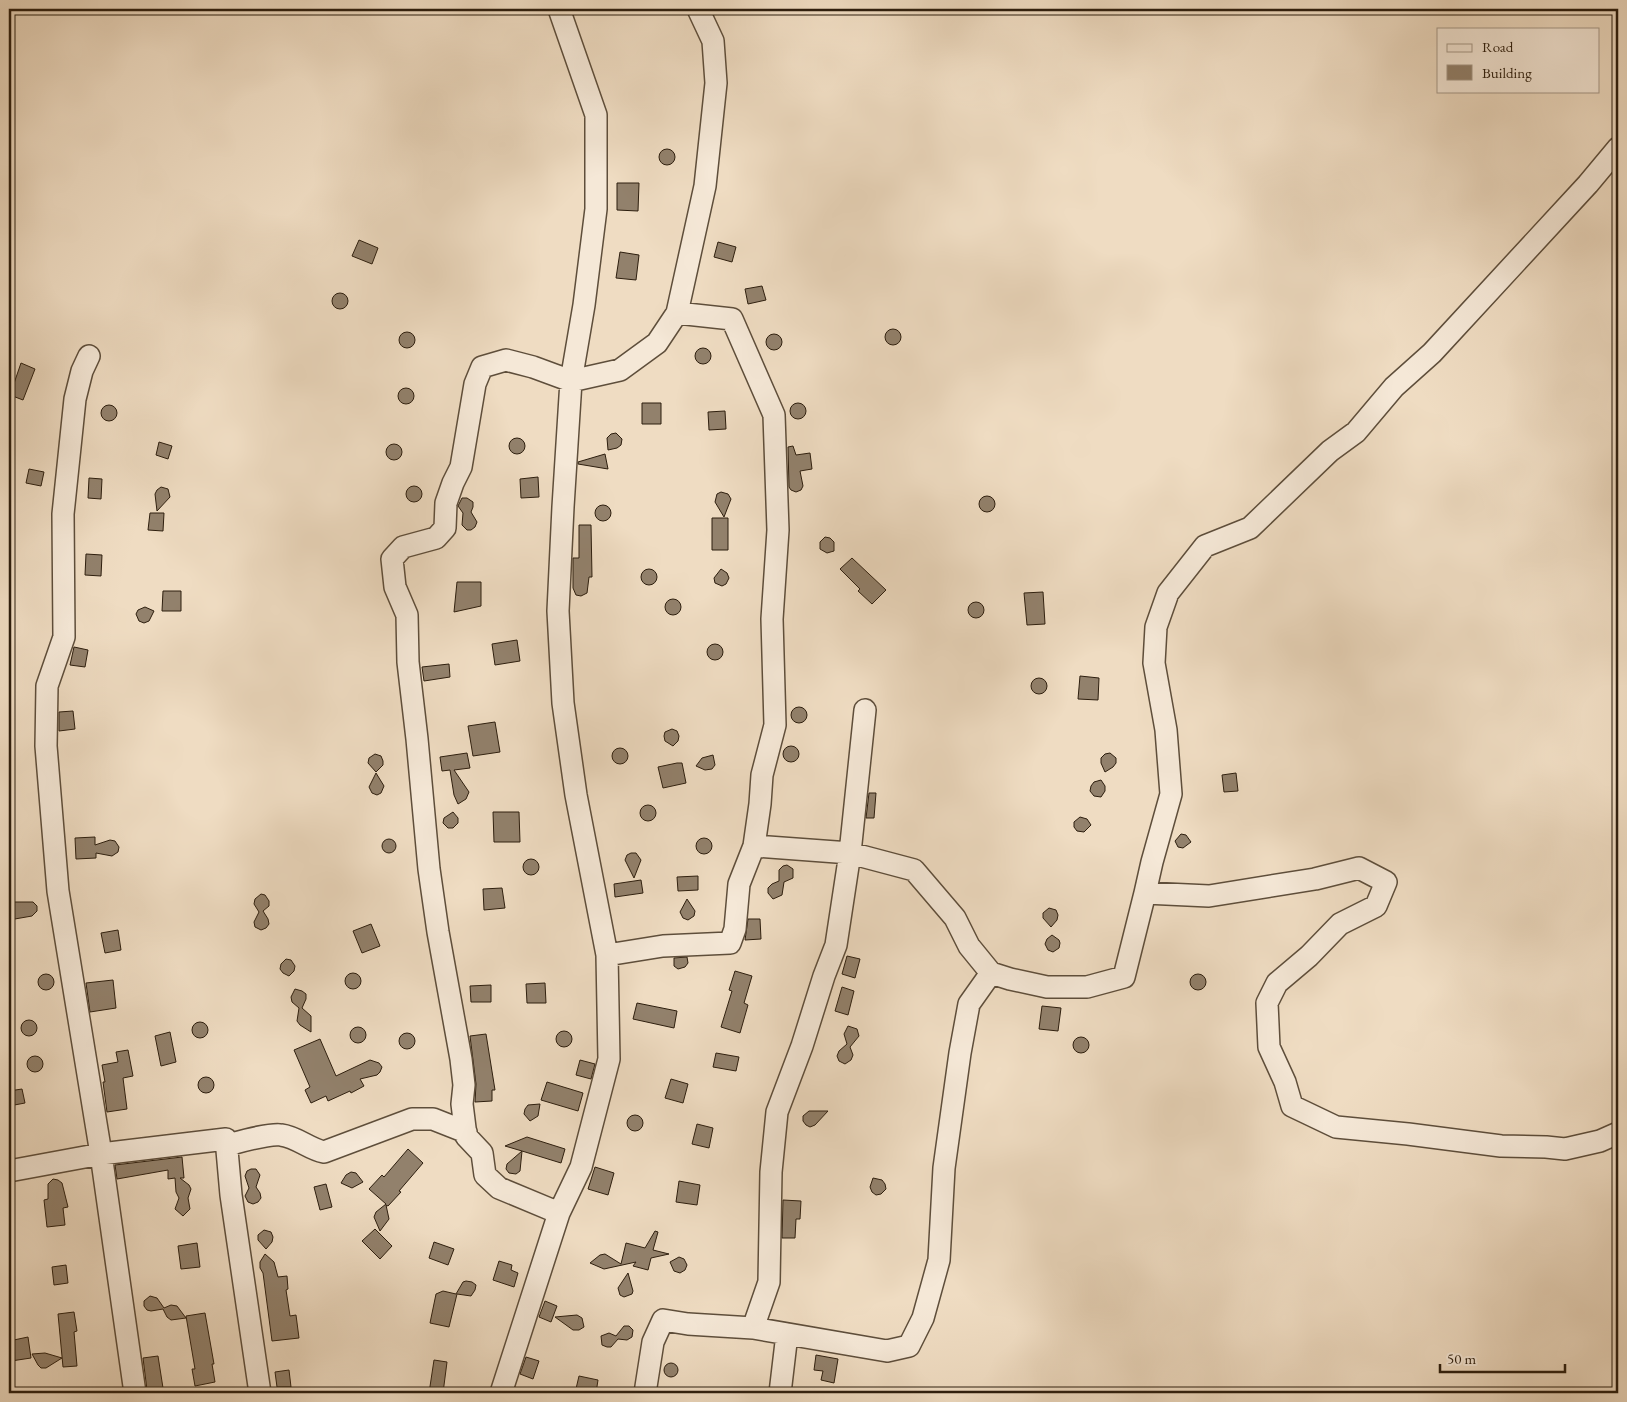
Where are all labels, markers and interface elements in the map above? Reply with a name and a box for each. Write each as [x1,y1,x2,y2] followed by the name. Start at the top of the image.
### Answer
[1437,28,1600,92] legend
[1482,37,1514,56] text: Road
[1482,63,1532,82] text: Building
[1440,1342,1564,1374] scale bar
[1447,1349,1476,1368] text: 50 m

